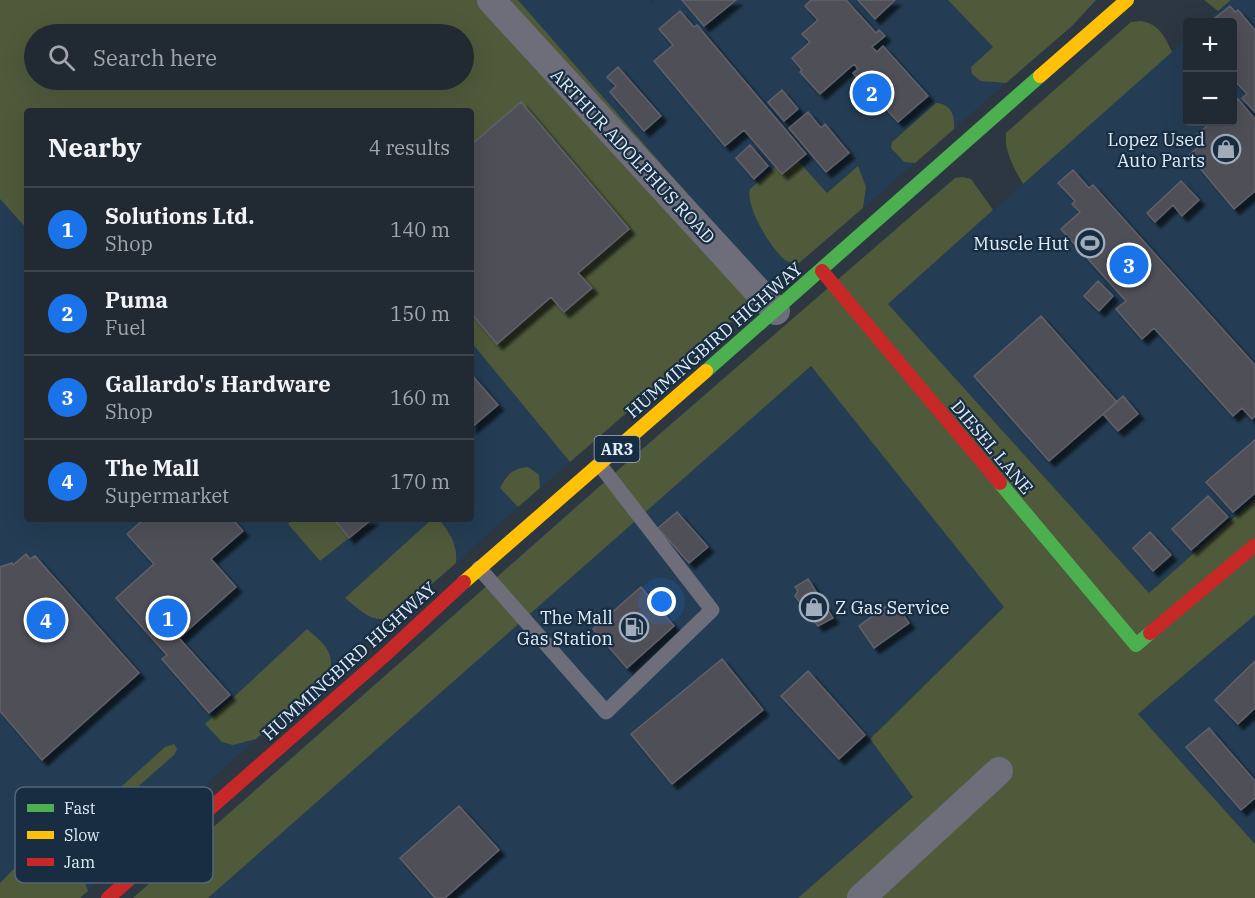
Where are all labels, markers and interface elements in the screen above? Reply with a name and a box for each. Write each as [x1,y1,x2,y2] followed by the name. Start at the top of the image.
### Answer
[1183,18,1237,126] map controls
[1183,18,1237,72] button: +
[24,24,474,90] search box
[45,41,78,74] icon: search
[93,43,217,72] text: Search here
[546,64,720,248] street label: ARTHUR ADOLPHUS ROAD
[852,70,892,116] pin: 2
[1183,72,1237,126] button: −
[1107,128,1205,172] place label: Lopez Used Auto Parts
[48,130,142,164] text: Nearby
[1210,133,1242,165] shop icon: Lopez Used Auto Parts
[369,134,450,161] text: 4 results
[105,201,254,230] text: Solutions Ltd.
[62,216,74,243] text: 1
[390,216,450,243] text: 140 m
[1074,227,1106,259] sports icon: Muscle Hut
[105,230,153,257] text: Shop
[973,232,1069,255] place label: Muscle Hut
[1110,242,1148,288] pin: 3
[621,257,807,423] street label: HUMMINGBIRD HIGHWAY
[105,285,168,314] text: Puma
[62,300,74,327] text: 2
[390,300,450,327] text: 150 m
[105,314,146,341] text: Fuel
[105,369,331,398] text: Gallardo's Hardware
[62,384,74,411] text: 3
[390,384,450,411] text: 160 m
[946,395,1038,499] street label: DIESEL LANE
[105,398,153,425] text: Shop
[594,436,640,462] road number: AR3
[105,453,199,482] text: The Mall
[62,468,74,495] text: 4
[390,468,450,495] text: 170 m
[105,482,229,509] text: Supermarket
[257,576,441,745] street label: HUMMINGBIRD HIGHWAY
[647,587,676,616] your location
[798,591,830,623] shop icon: Z Gas Service
[148,596,188,640] pin: 1
[835,596,949,619] place label: Z Gas Service
[26,598,66,642] pin: 4
[517,606,613,650] place label: The Mall Gas Station
[618,611,650,643] fuel station icon: The Mall Gas Station
[15,787,213,883] legend
[64,798,96,818] text: Fast
[64,825,100,845] text: Slow
[64,852,95,872] text: Jam

